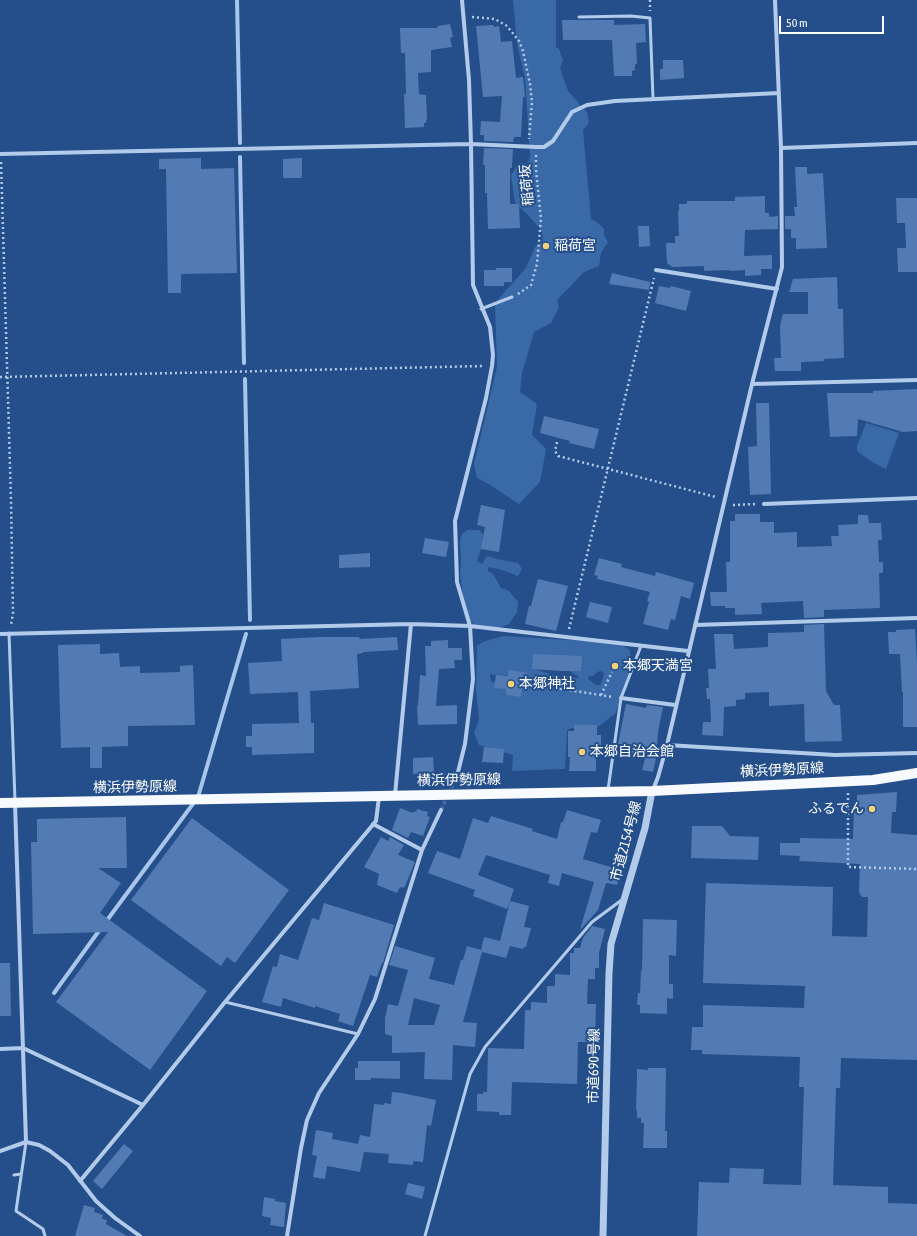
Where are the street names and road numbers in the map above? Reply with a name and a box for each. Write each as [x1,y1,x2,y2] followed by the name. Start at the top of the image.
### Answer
[517,163,537,207] street label: 稲荷坂
[740,759,824,781] street label: 横浜伊勢原線
[417,771,501,789] street label: 横浜伊勢原線
[93,778,177,796] street label: 横浜伊勢原線
[607,799,645,883] street label: 市道2154号線
[585,1028,603,1104] street label: 市道690号線

